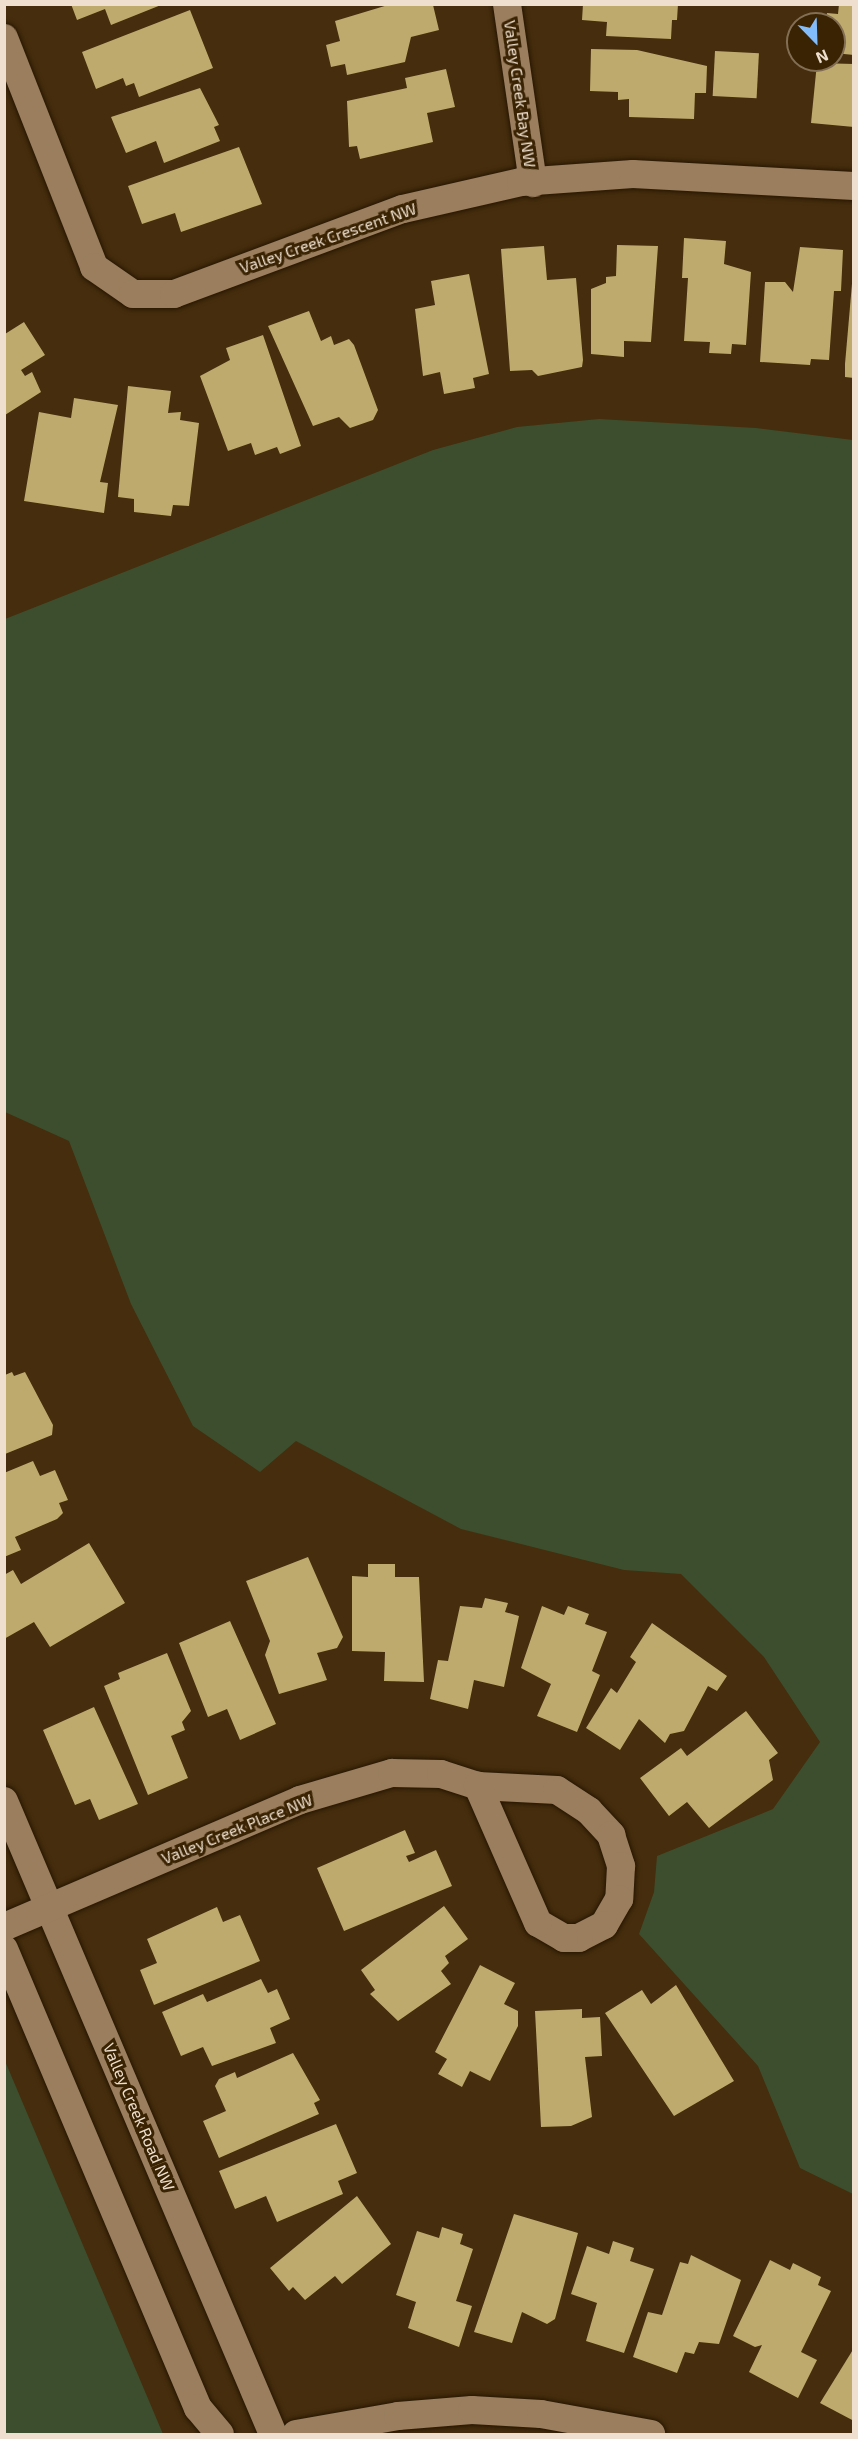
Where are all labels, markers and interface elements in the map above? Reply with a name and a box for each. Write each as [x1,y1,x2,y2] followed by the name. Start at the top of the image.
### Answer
[786,12,846,72] north arrow
[500,19,540,169] street label: Valley Creek Bay NW
[813,46,831,68] text: N
[237,199,419,277] street label: Valley Creek Crescent NW
[158,1790,316,1868] street label: Valley Creek Place NW
[99,2040,179,2194] street label: Valley Creek Road NW

